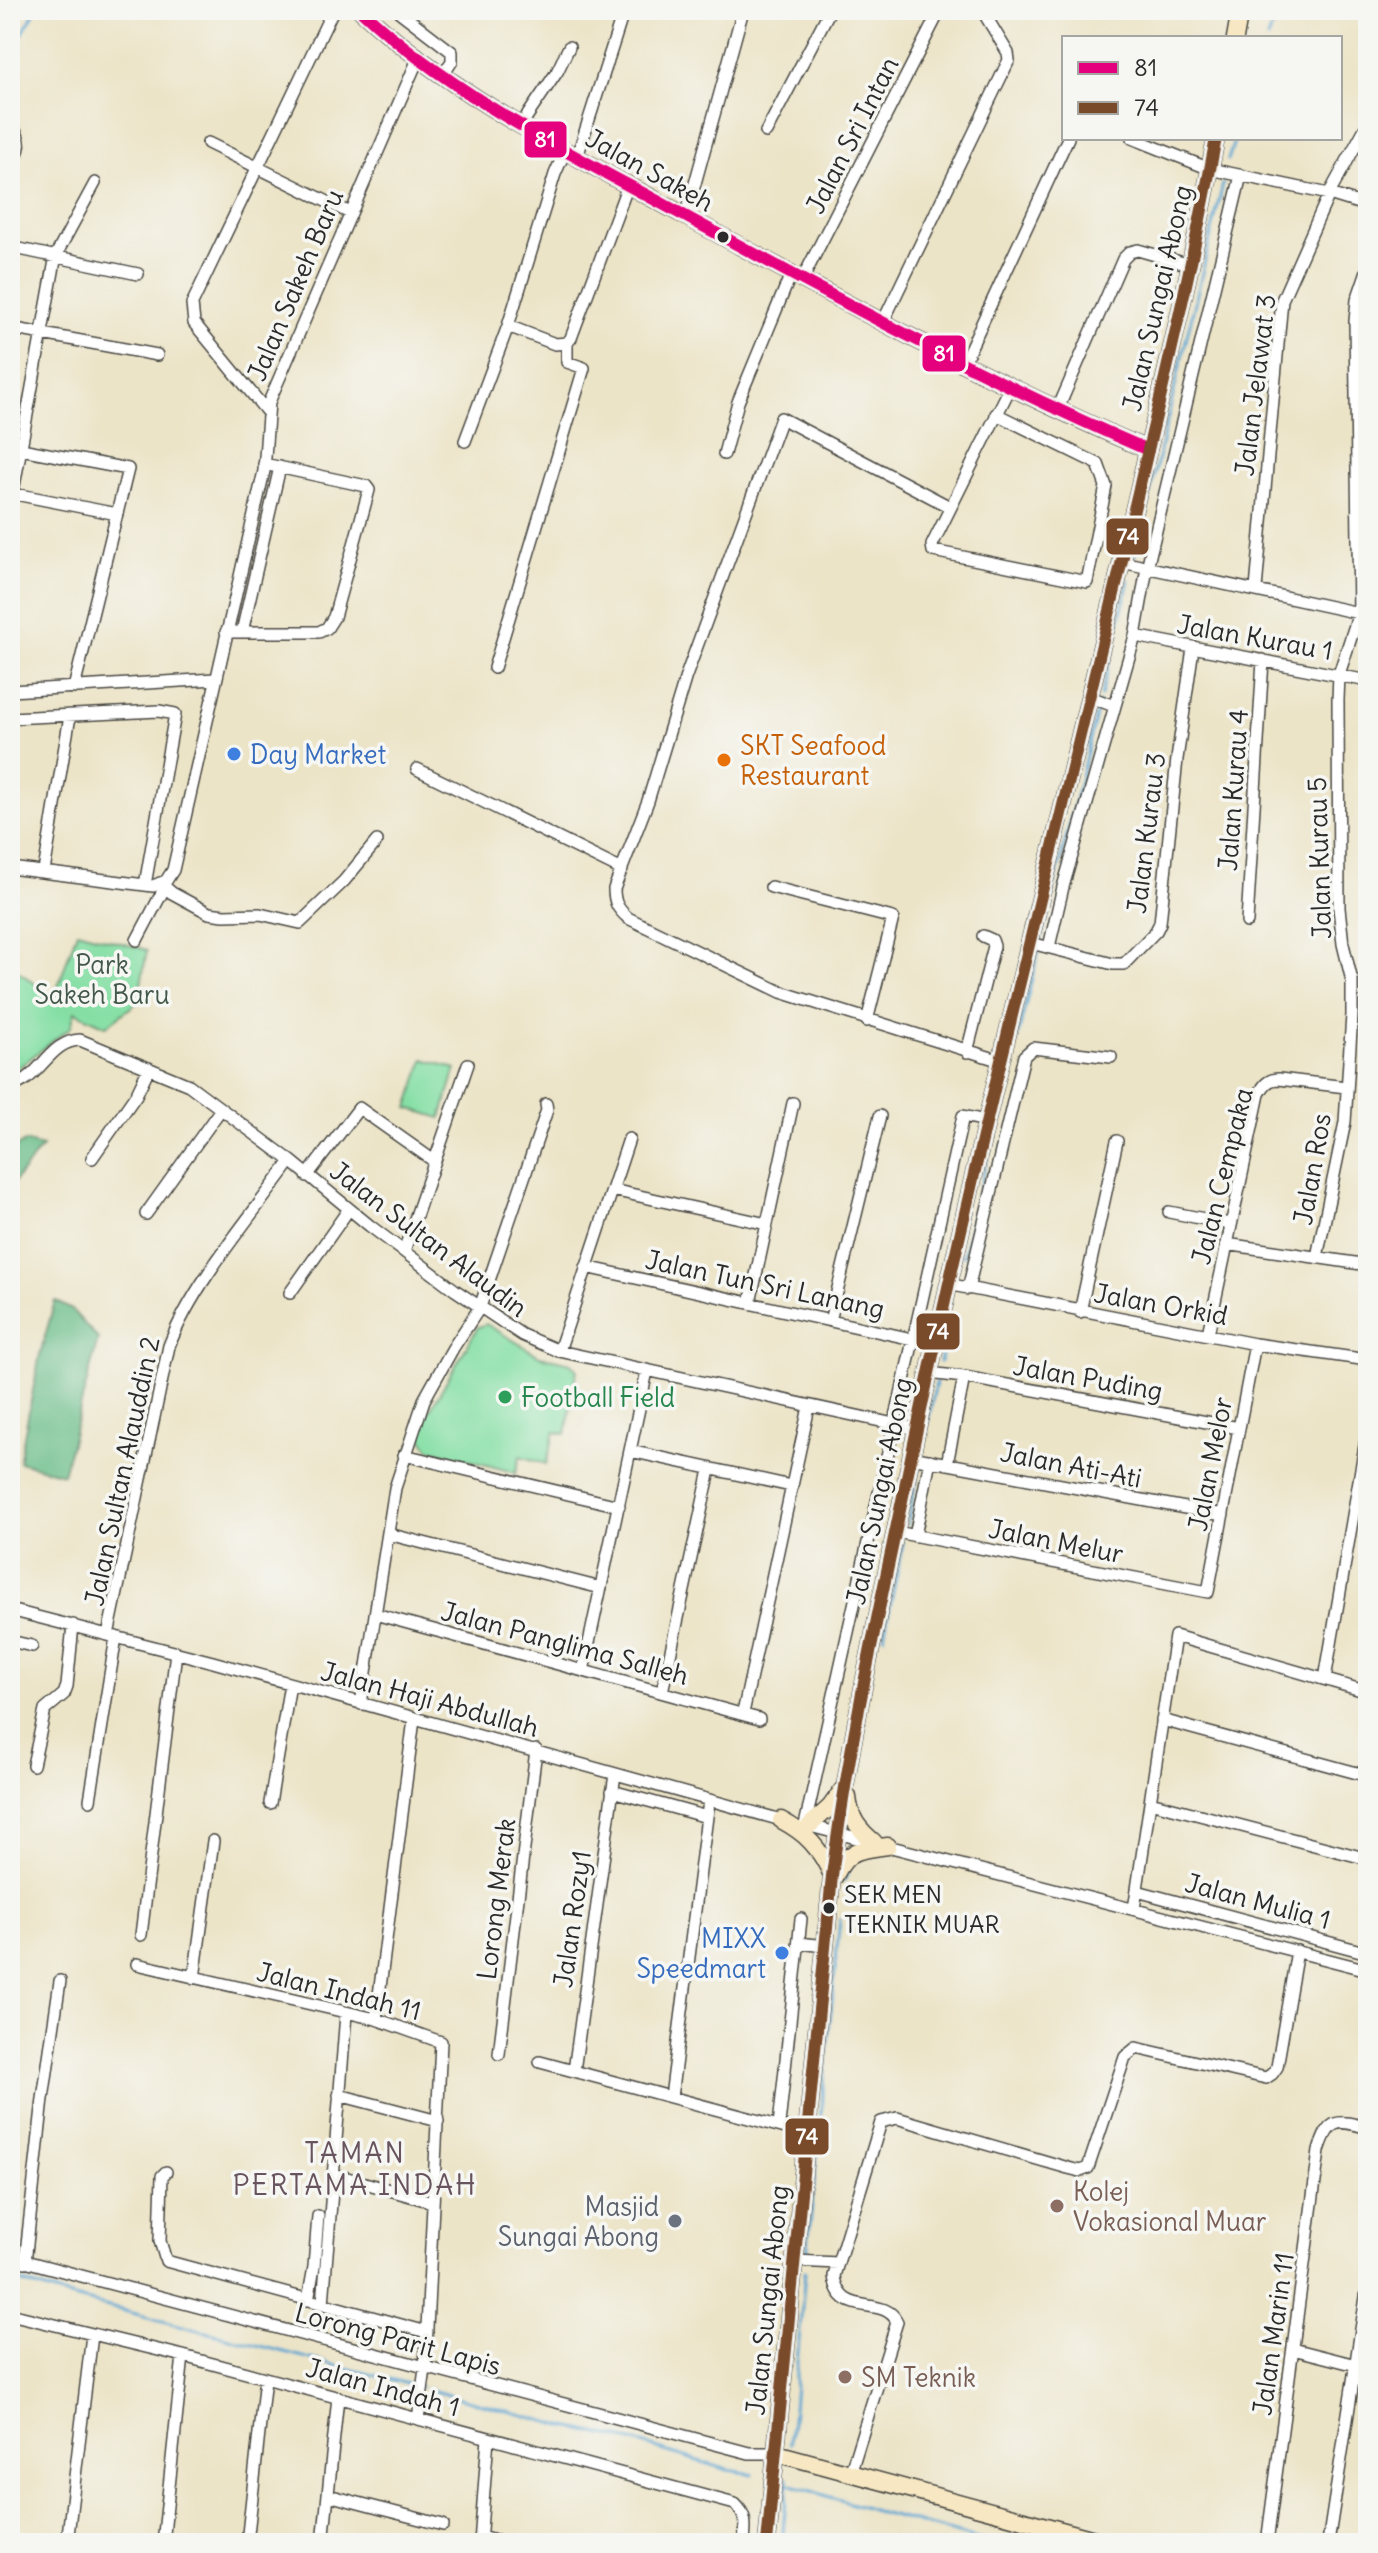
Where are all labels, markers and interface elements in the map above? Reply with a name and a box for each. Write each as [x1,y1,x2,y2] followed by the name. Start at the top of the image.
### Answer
[1062,36,1342,140] legend
[798,51,906,219] street label: Jalan Sri Intan
[1134,52,1157,82] text: 81
[1134,92,1159,122] text: 74
[523,120,568,159] line badge: 81
[580,121,720,219] street label: Jalan Sakeh
[534,125,556,153] text: 81
[1115,182,1199,414] street label: Jalan Sungai Abong
[240,184,350,386] street label: Jalan Sakeh Baru
[715,229,731,245] unlabelled marker
[1227,292,1283,478] street label: Jalan Jelawat 3
[921,334,967,373] line badge: 81
[933,339,955,367] text: 81
[1105,517,1150,556] line badge: 74
[1116,522,1140,550] text: 74
[1175,607,1335,667] street label: Jalan Kurau 1
[1211,708,1255,872] street label: Jalan Kurau 4
[740,729,886,792] place label: SKT Seafood Restaurant
[250,738,387,771] place label: Day Market
[225,745,243,763] marker: Day Market
[715,751,733,769] marker: SKT Seafood Restaurant
[1120,751,1172,915] street label: Jalan Kurau 3
[1300,776,1338,940] street label: Jalan Kurau 5
[34,948,170,1011] park label: Park Sakeh Baru
[1184,1084,1260,1268] street label: Jalan Cempaka
[1286,1111,1338,1227] street label: Jalan Ros
[324,1154,534,1324] street label: Jalan Sultan Alaudin
[642,1243,888,1325] street label: Jalan Tun Sri Lanang
[1092,1276,1230,1332] street label: Jalan Orkid
[915,1312,961,1351] line badge: 74
[926,1317,950,1345] text: 74
[77,1333,167,1609] street label: Jalan Sultan Alauddin 2
[1011,1349,1165,1407] street label: Jalan Puding
[839,1374,919,1608] street label: Jalan Sungai Abong
[521,1381,675,1414] place label: Football Field
[496,1388,514,1406] marker: Football Field
[1181,1394,1239,1534] street label: Jalan Melor
[998,1435,1144,1495] street label: Jalan Ati-Ati
[986,1512,1127,1570] street label: Jalan Melur
[438,1594,692,1692] street label: Jalan Panglima Salleh
[317,1654,543,1744] street label: Jalan Haji Abdullah
[470,1816,522,1982] street label: Lorong Merak
[546,1848,598,1990] street label: Jalan Rozy1
[1182,1866,1334,1936] street label: Jalan Mulia 1
[844,1879,1000,1939] place label: SEK MEN TEKNIK MUAR
[821,1900,837,1916] marker: SEK MEN TEKNIK MUAR
[636,1922,766,1985] place label: MIXX Speedmart
[773,1944,791,1962] marker: MIXX Speedmart
[253,1955,425,2027] street label: Jalan Indah 11
[784,2117,830,2156] line badge: 74
[795,2122,819,2150] text: 74
[233,2135,477,2203] district label: TAMAN PERTAMA INDAH
[1073,2175,1267,2238] place label: Kolej Vokasional Muar
[739,2183,795,2417] street label: Jalan Sungai Abong
[498,2190,659,2253] place label: Masjid Sungai Abong
[1048,2197,1066,2215] marker: Kolej Vokasional Muar
[666,2212,684,2230] marker: Masjid Sungai Abong
[1245,2251,1301,2417] street label: Jalan Marin 11
[291,2296,505,2382] street label: Lorong Parit Lapis
[303,2351,463,2423] street label: Jalan Indah 1
[861,2361,976,2394] place label: SM Teknik
[836,2368,854,2386] marker: SM Teknik

